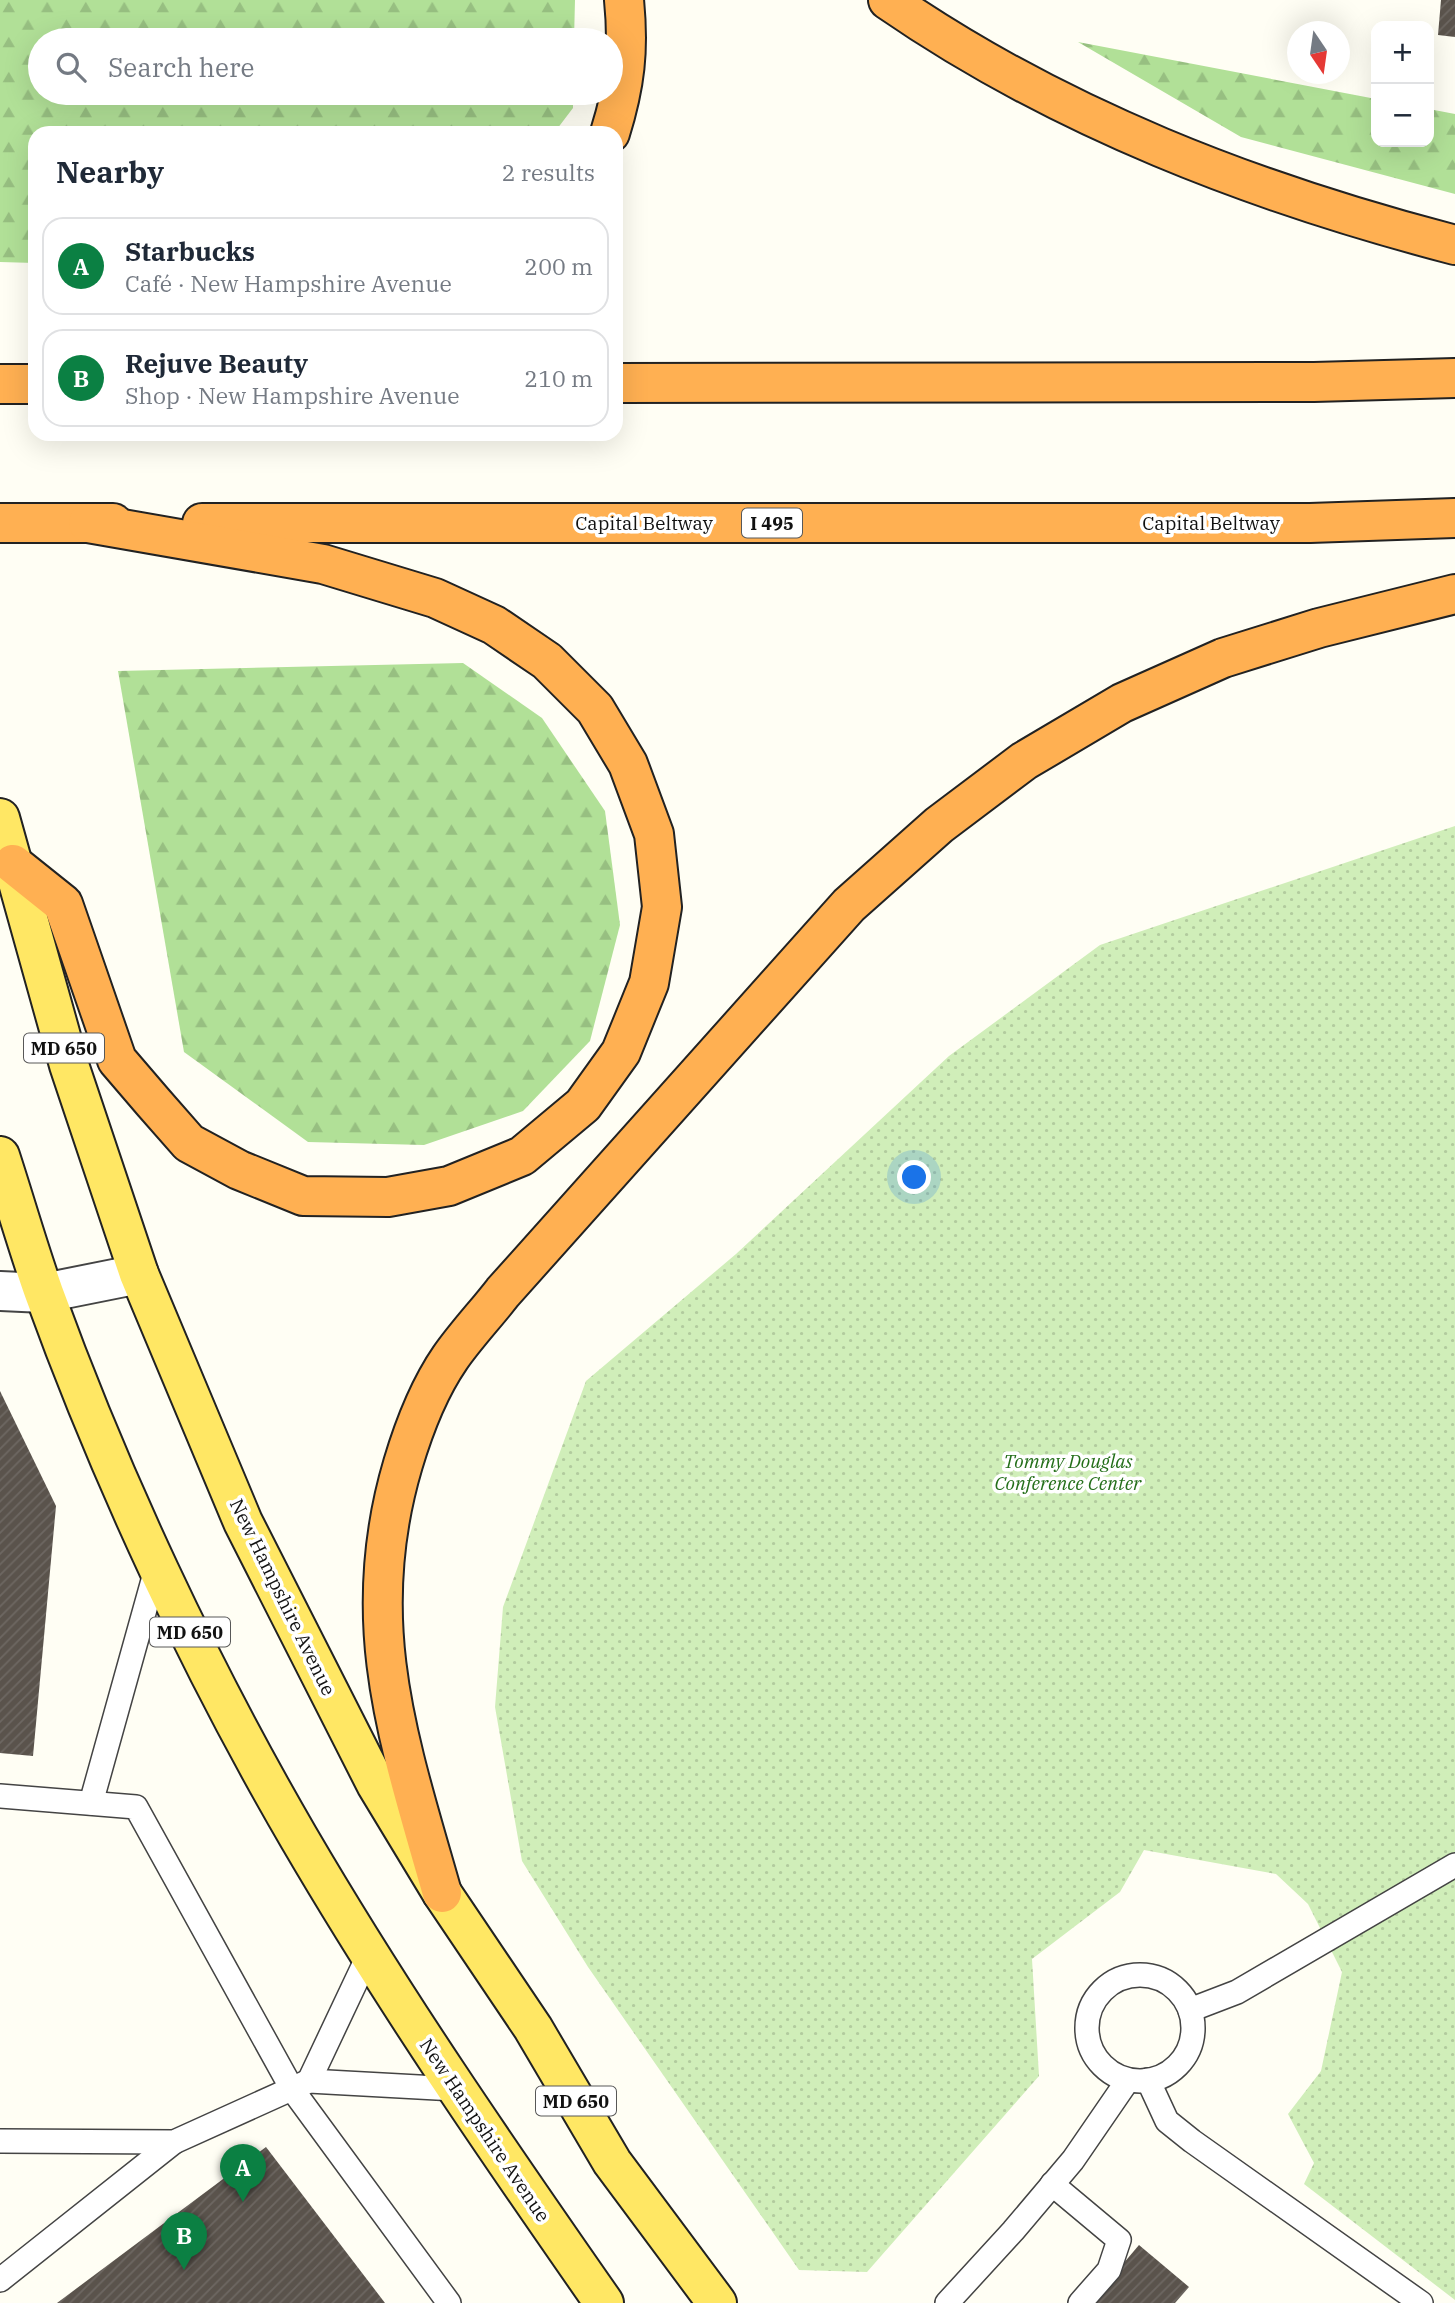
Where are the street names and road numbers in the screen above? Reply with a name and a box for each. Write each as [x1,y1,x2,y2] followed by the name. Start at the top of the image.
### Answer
[742,508,802,538] road number: I 495
[575,511,714,535] street label: Capital Beltway
[1142,511,1281,535] street label: Capital Beltway
[24,1034,104,1063] road number: MD 650
[225,1495,341,1699] street label: New Hampshire Avenue
[150,1618,230,1646] road number: MD 650
[415,2034,555,2226] street label: New Hampshire Avenue
[536,2087,616,2116] road number: MD 650

